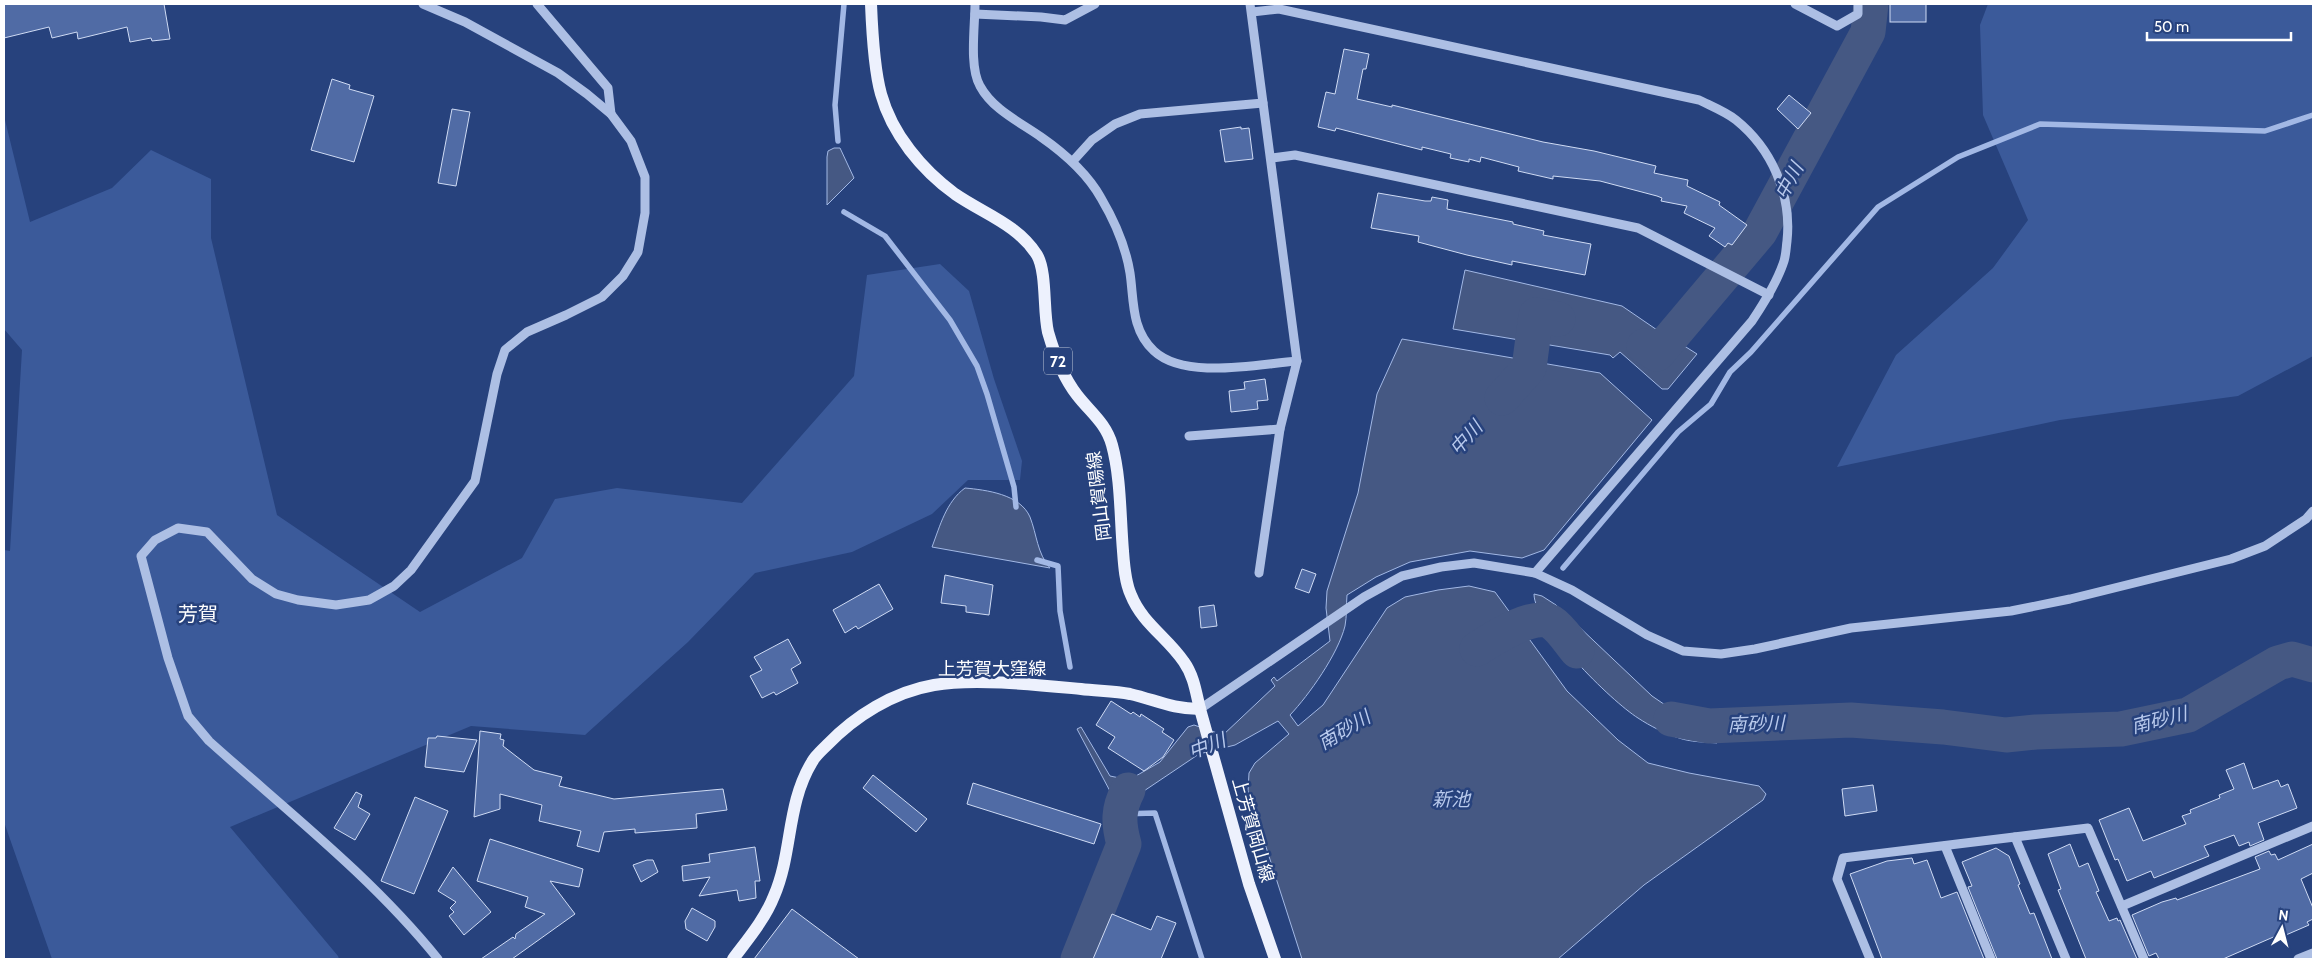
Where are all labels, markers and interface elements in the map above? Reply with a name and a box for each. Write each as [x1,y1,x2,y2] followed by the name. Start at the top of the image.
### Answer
[2147,10,2291,42] scale bar
[2154,18,2189,36] text: 50 m
[1770,157,1809,203] water label: 中川
[1044,348,1072,374] road number: 72
[1445,415,1489,460] water label: 中川
[1083,450,1115,542] street label: 岡山賀陽線
[178,602,218,626] district label: 芳賀
[938,658,1046,680] street label: 上芳賀大窪線
[2129,701,2191,738] water label: 南砂川
[1314,704,1376,755] water label: 南砂川
[1727,711,1787,736] water label: 南砂川
[1185,728,1231,764] water label: 中川
[1228,775,1278,885] street label: 上芳賀岡山線
[1432,788,1472,811] water label: 新池
[2257,903,2307,953] north arrow
[2278,906,2290,925] text: N

